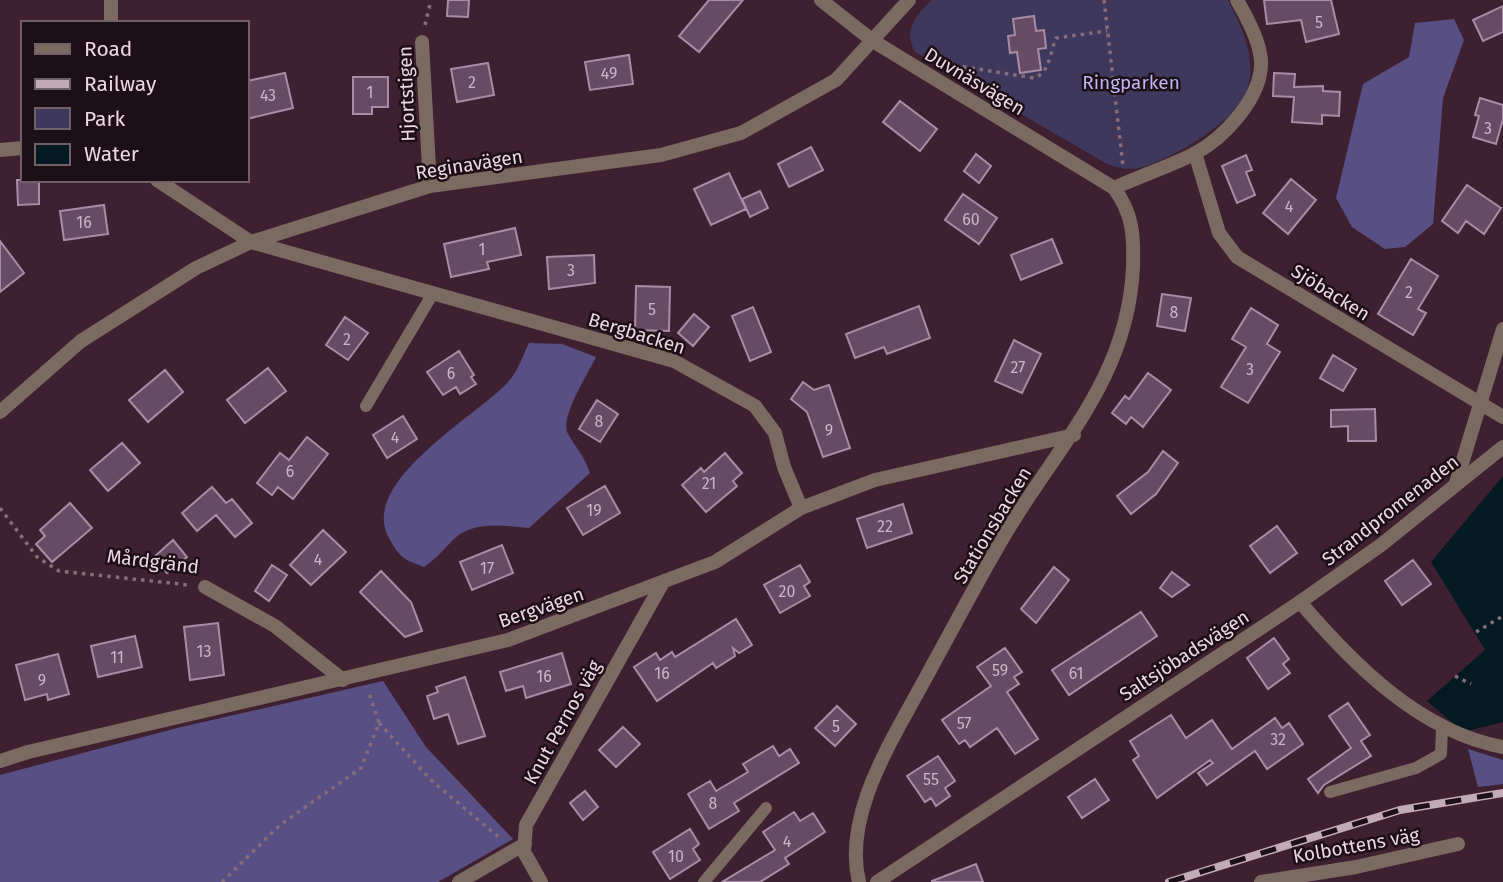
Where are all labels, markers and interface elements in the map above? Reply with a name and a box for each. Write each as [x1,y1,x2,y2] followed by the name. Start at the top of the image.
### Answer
[1315,13,1323,32] house number: 5
[21,21,248,182] legend
[84,36,132,62] text: Road
[921,43,1029,120] street label: Duvnäsvägen
[393,46,420,142] street label: Hjortstigen
[601,64,617,83] house number: 49
[84,71,157,97] text: Railway
[1082,71,1180,94] park label: Ringparken
[468,73,476,92] house number: 2
[367,83,373,102] house number: 1
[260,86,276,105] house number: 43
[84,106,126,132] text: Park
[1484,119,1492,138] house number: 3
[84,141,139,167] text: Water
[414,145,524,184] street label: Reginavägen
[1285,197,1294,216] house number: 4
[962,210,980,229] house number: 60
[76,213,92,232] house number: 16
[479,240,485,259] house number: 1
[1287,259,1374,326] street label: Sjöbacken
[567,261,575,280] house number: 3
[1405,283,1413,302] house number: 2
[648,300,656,319] house number: 5
[1170,303,1179,322] house number: 8
[585,308,688,359] street label: Bergbacken
[343,330,351,349] house number: 2
[1011,358,1025,377] house number: 27
[1246,360,1254,379] house number: 3
[447,364,455,383] house number: 6
[595,412,604,431] house number: 8
[825,421,833,440] house number: 9
[391,428,400,447] house number: 4
[1317,450,1463,571] street label: Strandpromenaden
[286,462,294,481] house number: 6
[948,463,1036,588] street label: Stationsbacken
[702,474,716,493] house number: 21
[586,501,602,520] house number: 19
[877,517,893,536] house number: 22
[106,544,200,579] street label: Mårdgränd
[314,550,323,569] house number: 4
[480,559,494,578] house number: 17
[495,582,587,633] street label: Bergvägen
[779,582,795,601] house number: 20
[1115,605,1253,706] street label: Saltsjöbadsvägen
[197,642,211,661] house number: 13
[110,648,124,667] house number: 11
[519,656,606,788] street label: Knut Pernos väg
[992,661,1008,680] house number: 59
[654,664,670,683] house number: 16
[1069,664,1083,683] house number: 61
[536,667,552,686] house number: 16
[38,671,46,690] house number: 9
[957,714,971,733] house number: 57
[832,717,840,736] house number: 5
[1270,730,1286,749] house number: 32
[923,770,939,789] house number: 55
[709,794,718,813] house number: 8
[1291,823,1421,868] street label: Kolbottens väg
[783,832,792,851] house number: 4
[668,847,684,866] house number: 10

